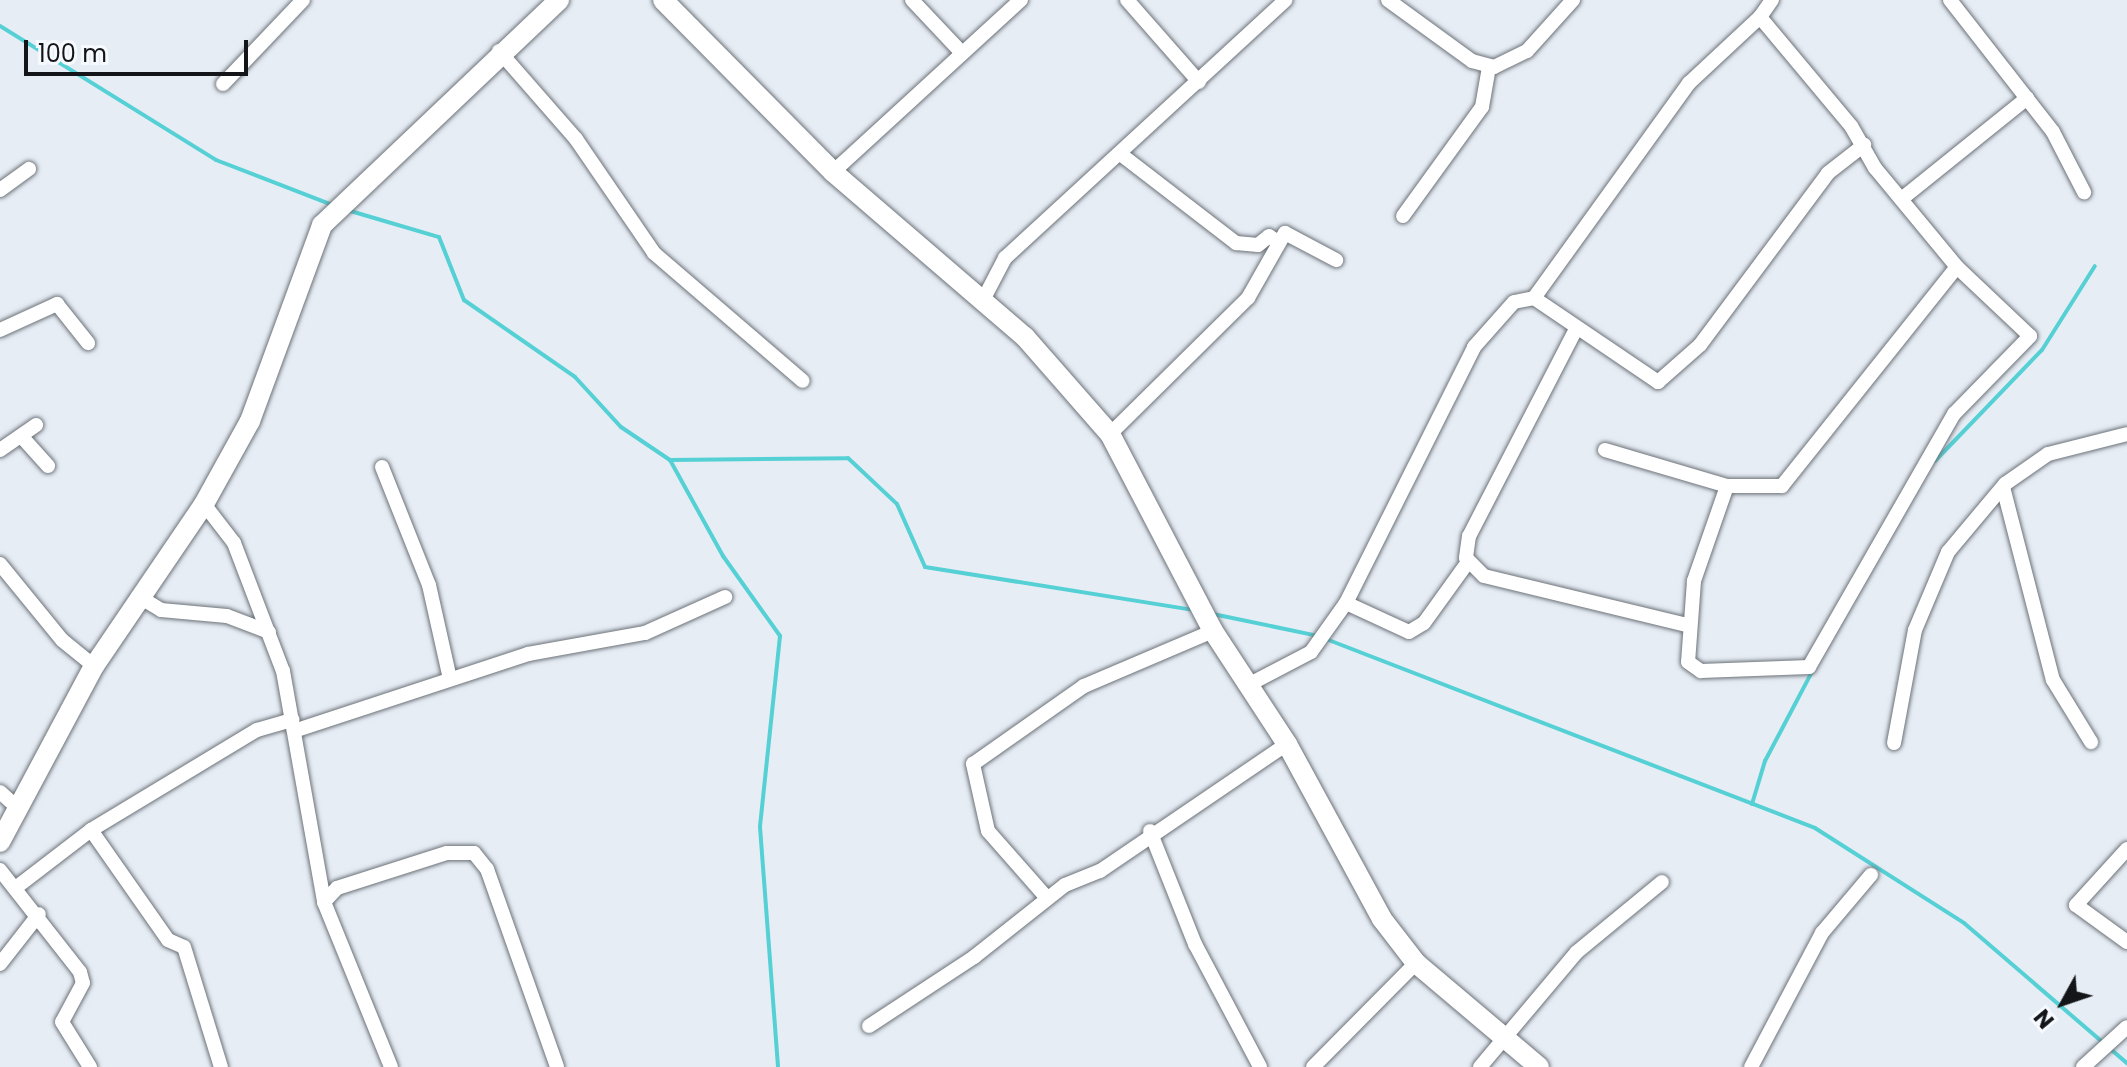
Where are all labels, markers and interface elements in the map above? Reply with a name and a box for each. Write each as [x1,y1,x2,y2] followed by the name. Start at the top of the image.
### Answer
[28,24,252,74] scale bar
[38,37,107,70] text: 100 m
[2023,963,2103,1043] north arrow
[2027,1002,2061,1035] text: N

